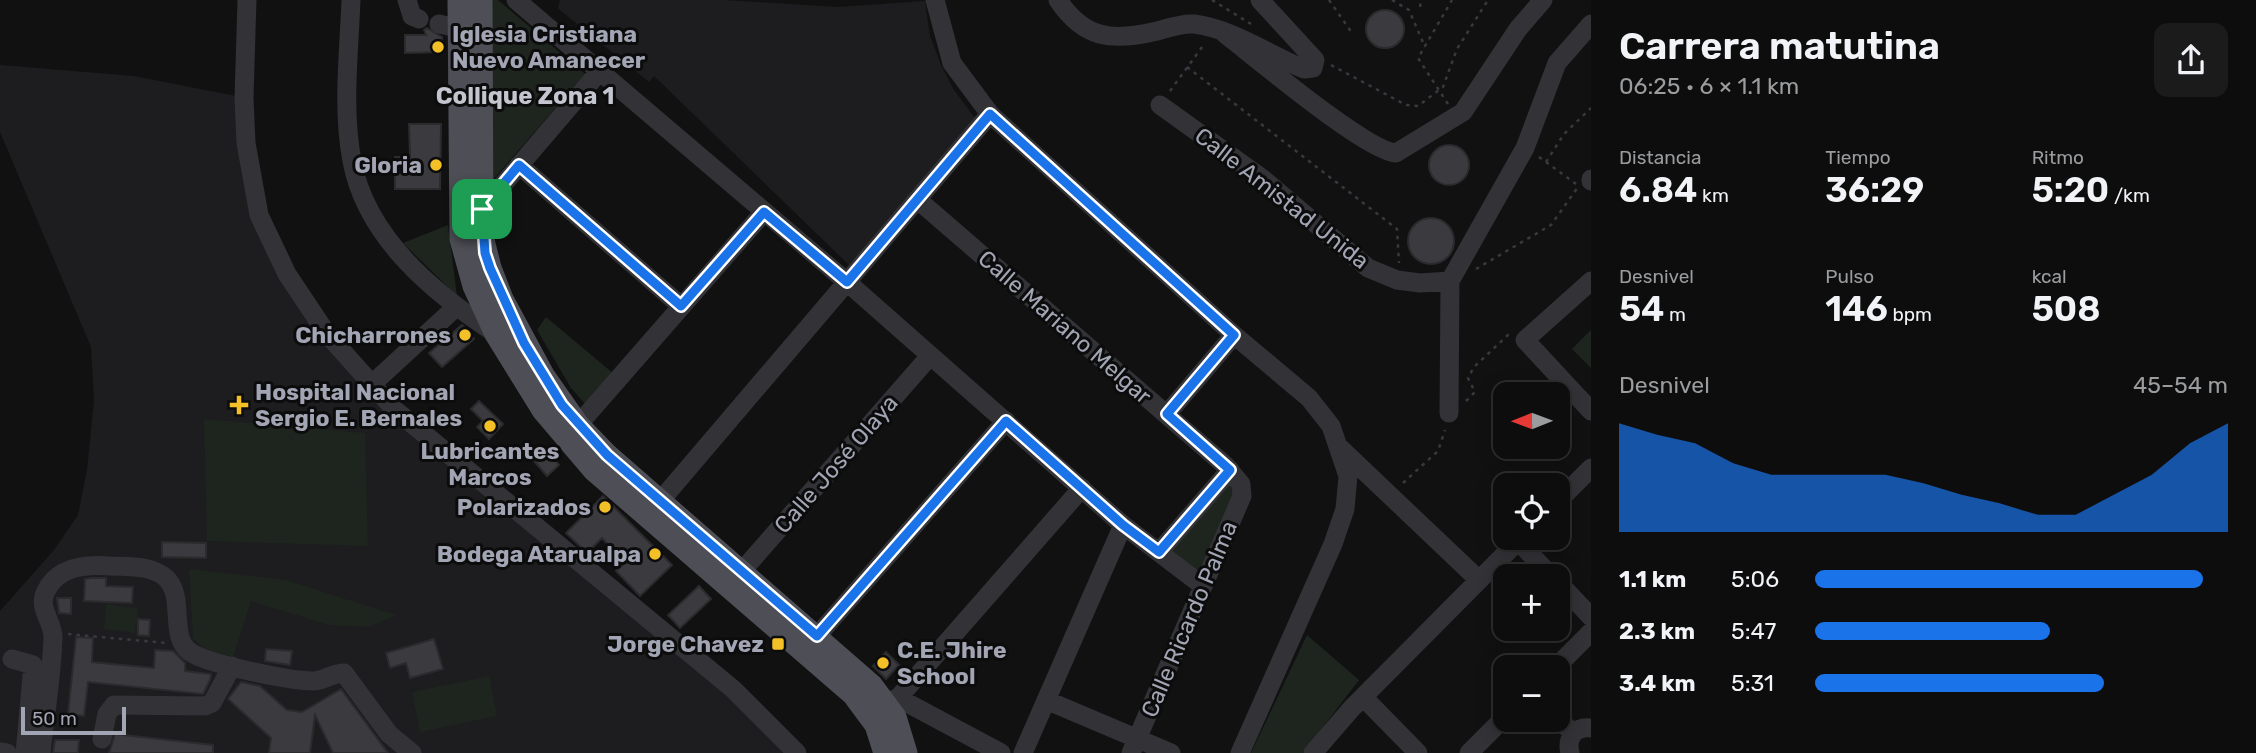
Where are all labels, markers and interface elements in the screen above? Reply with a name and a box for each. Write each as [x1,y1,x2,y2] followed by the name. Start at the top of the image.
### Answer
[452,20,646,74] place label: Iglesia Cristiana Nuevo Amanecer
[1619,23,1940,69] text: Carrera matutina
[2154,23,2228,97] button: share
[430,39,446,55] marker: Iglesia Cristiana Nuevo Amanecer
[1619,72,1799,100] text: 06:25 · 6 × 1.1 km
[436,82,614,110] district label: Collique Zona 1
[1189,121,1375,275] street label: Calle Amistad Unida
[1619,146,1701,169] text: Distancia
[1825,146,1891,169] text: Tiempo
[2032,146,2084,169] text: Ritmo
[354,151,422,179] place label: Gloria
[428,157,444,173] marker: Gloria
[1619,169,1697,211] text: 6.84
[1825,169,1924,211] text: 36:29
[2032,169,2109,211] text: 5:20
[452,179,512,239] pin
[1697,184,1729,207] text: km
[2109,184,2150,207] text: /km
[463,190,501,228] icon: arrive
[973,244,1158,410] street label: Calle Mariano Melgar
[1619,265,1694,288] text: Desnivel
[1825,265,1874,288] text: Pulso
[2032,265,2067,288] text: kcal
[1619,288,1664,330] text: 54
[1825,288,1888,330] text: 146
[2032,288,2100,330] text: 508
[1664,303,1686,326] text: m
[1888,303,1932,326] text: bpm
[295,321,451,349] place label: Chicharrones
[457,327,473,343] marker: Chicharrones
[1619,371,1710,399] text: Desnivel
[2133,371,2228,399] text: 45–54 m
[255,378,462,432] place label: Hospital Nacional Sergio E. Bernales
[1493,382,1570,458] north arrow
[1493,382,1570,732] map controls
[768,389,904,539] street label: Calle José Olaya
[229,395,249,415] marker: Hospital Nacional Sergio E. Bernales
[482,418,498,434] marker: Lubricantes Marcos
[421,437,560,491] place label: Lubricantes Marcos
[1493,473,1570,550] button: locate
[457,493,591,521] place label: Polarizados
[597,499,613,515] marker: Polarizados
[1135,517,1243,721] street label: Calle Ricardo Palma
[437,540,641,568] place label: Bodega Atarualpa
[647,546,663,562] marker: Bodega Atarualpa
[1493,564,1570,641] button: +
[1619,565,1686,593] text: 1.1 km
[1731,565,1779,593] text: 5:06
[1619,617,1695,645] text: 2.3 km
[1731,617,1776,645] text: 5:47
[607,630,764,658] place label: Jorge Chavez
[770,636,786,652] marker: Jorge Chavez
[897,636,1007,690] place label: C.E. Jhire School
[875,655,891,671] marker: C.E. Jhire School
[1493,655,1570,732] button: −
[1619,669,1696,697] text: 3.4 km
[1731,669,1774,697] text: 5:31
[21,704,126,736] scale bar
[32,707,77,730] text: 50 m

